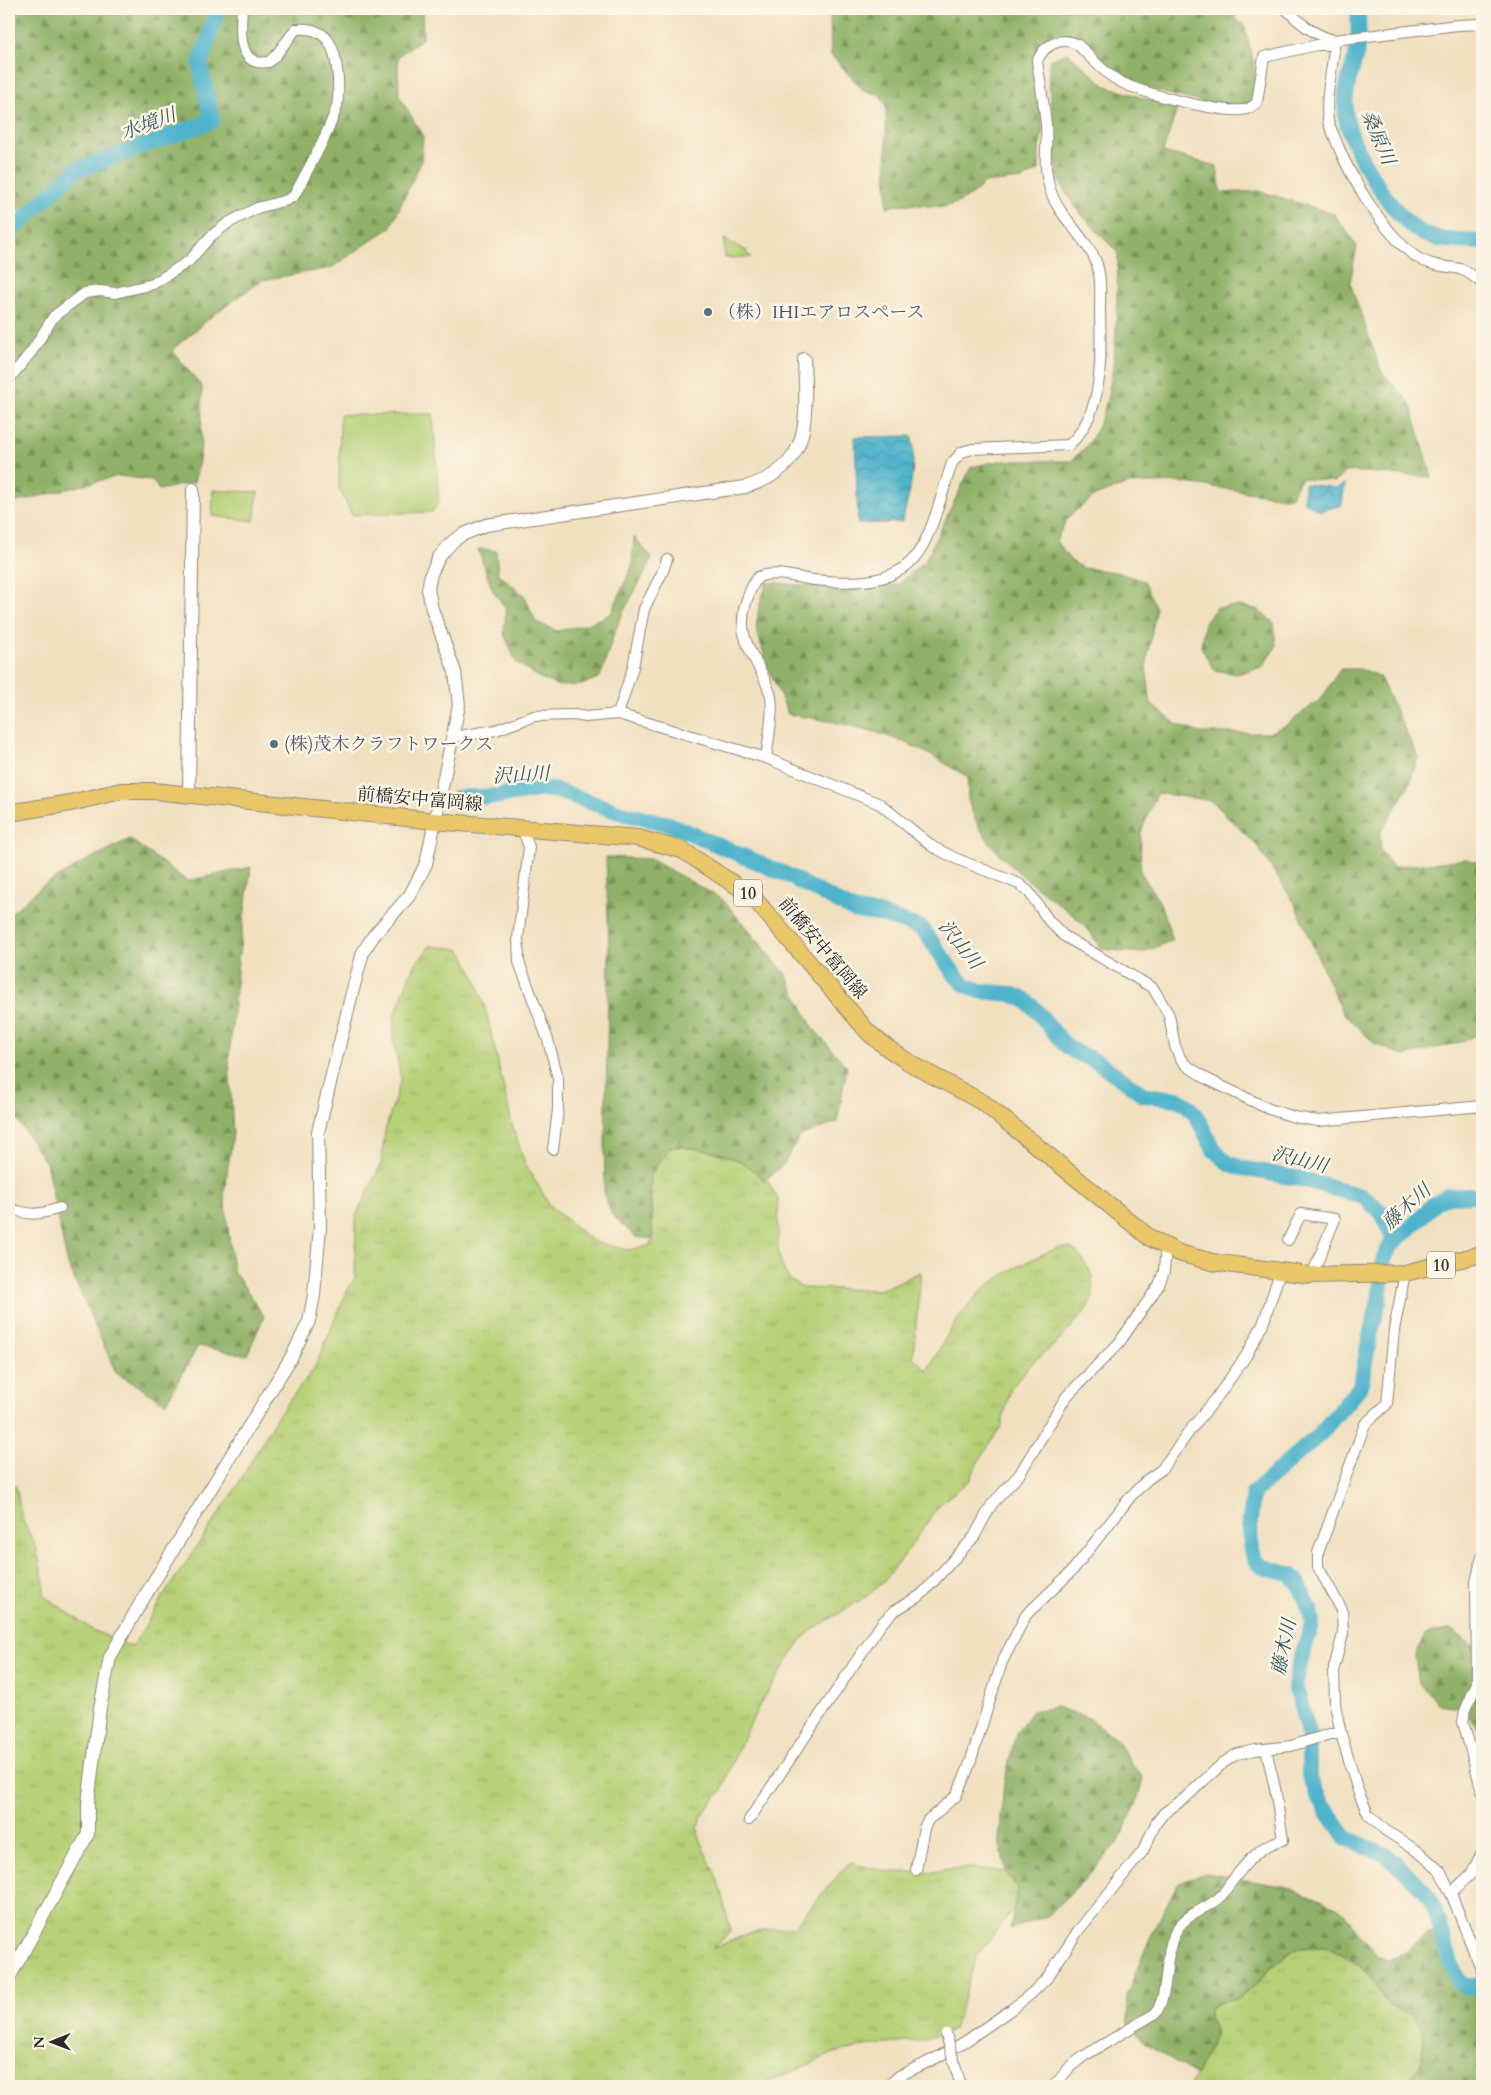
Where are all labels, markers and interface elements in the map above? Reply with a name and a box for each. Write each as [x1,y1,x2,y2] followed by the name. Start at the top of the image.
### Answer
[117,101,181,146] water label: 水境川
[1355,106,1402,171] water label: 桑原川
[718,300,924,325] place label: （株）IHIエアロスペース
[702,306,714,318] marker: （株）IHIエアロスペース
[284,732,493,757] place label: (株)茂木クラフトワークス
[268,738,280,750] marker: (株)茂木クラフトワークス
[492,760,552,789] water label: 沢山川
[356,782,484,817] street label: 前橋安中富岡線
[734,880,762,906] road number: 10
[773,892,873,1005] street label: 前橋安中富岡線
[932,914,990,977] water label: 沢山川
[1269,1140,1332,1180] water label: 沢山川
[1377,1177,1438,1235] water label: 藤木川
[1427,1252,1455,1278] road number: 10
[1265,1615,1303,1678] water label: 藤木川
[28,2018,78,2068] north arrow
[30,2036,49,2048] text: N

